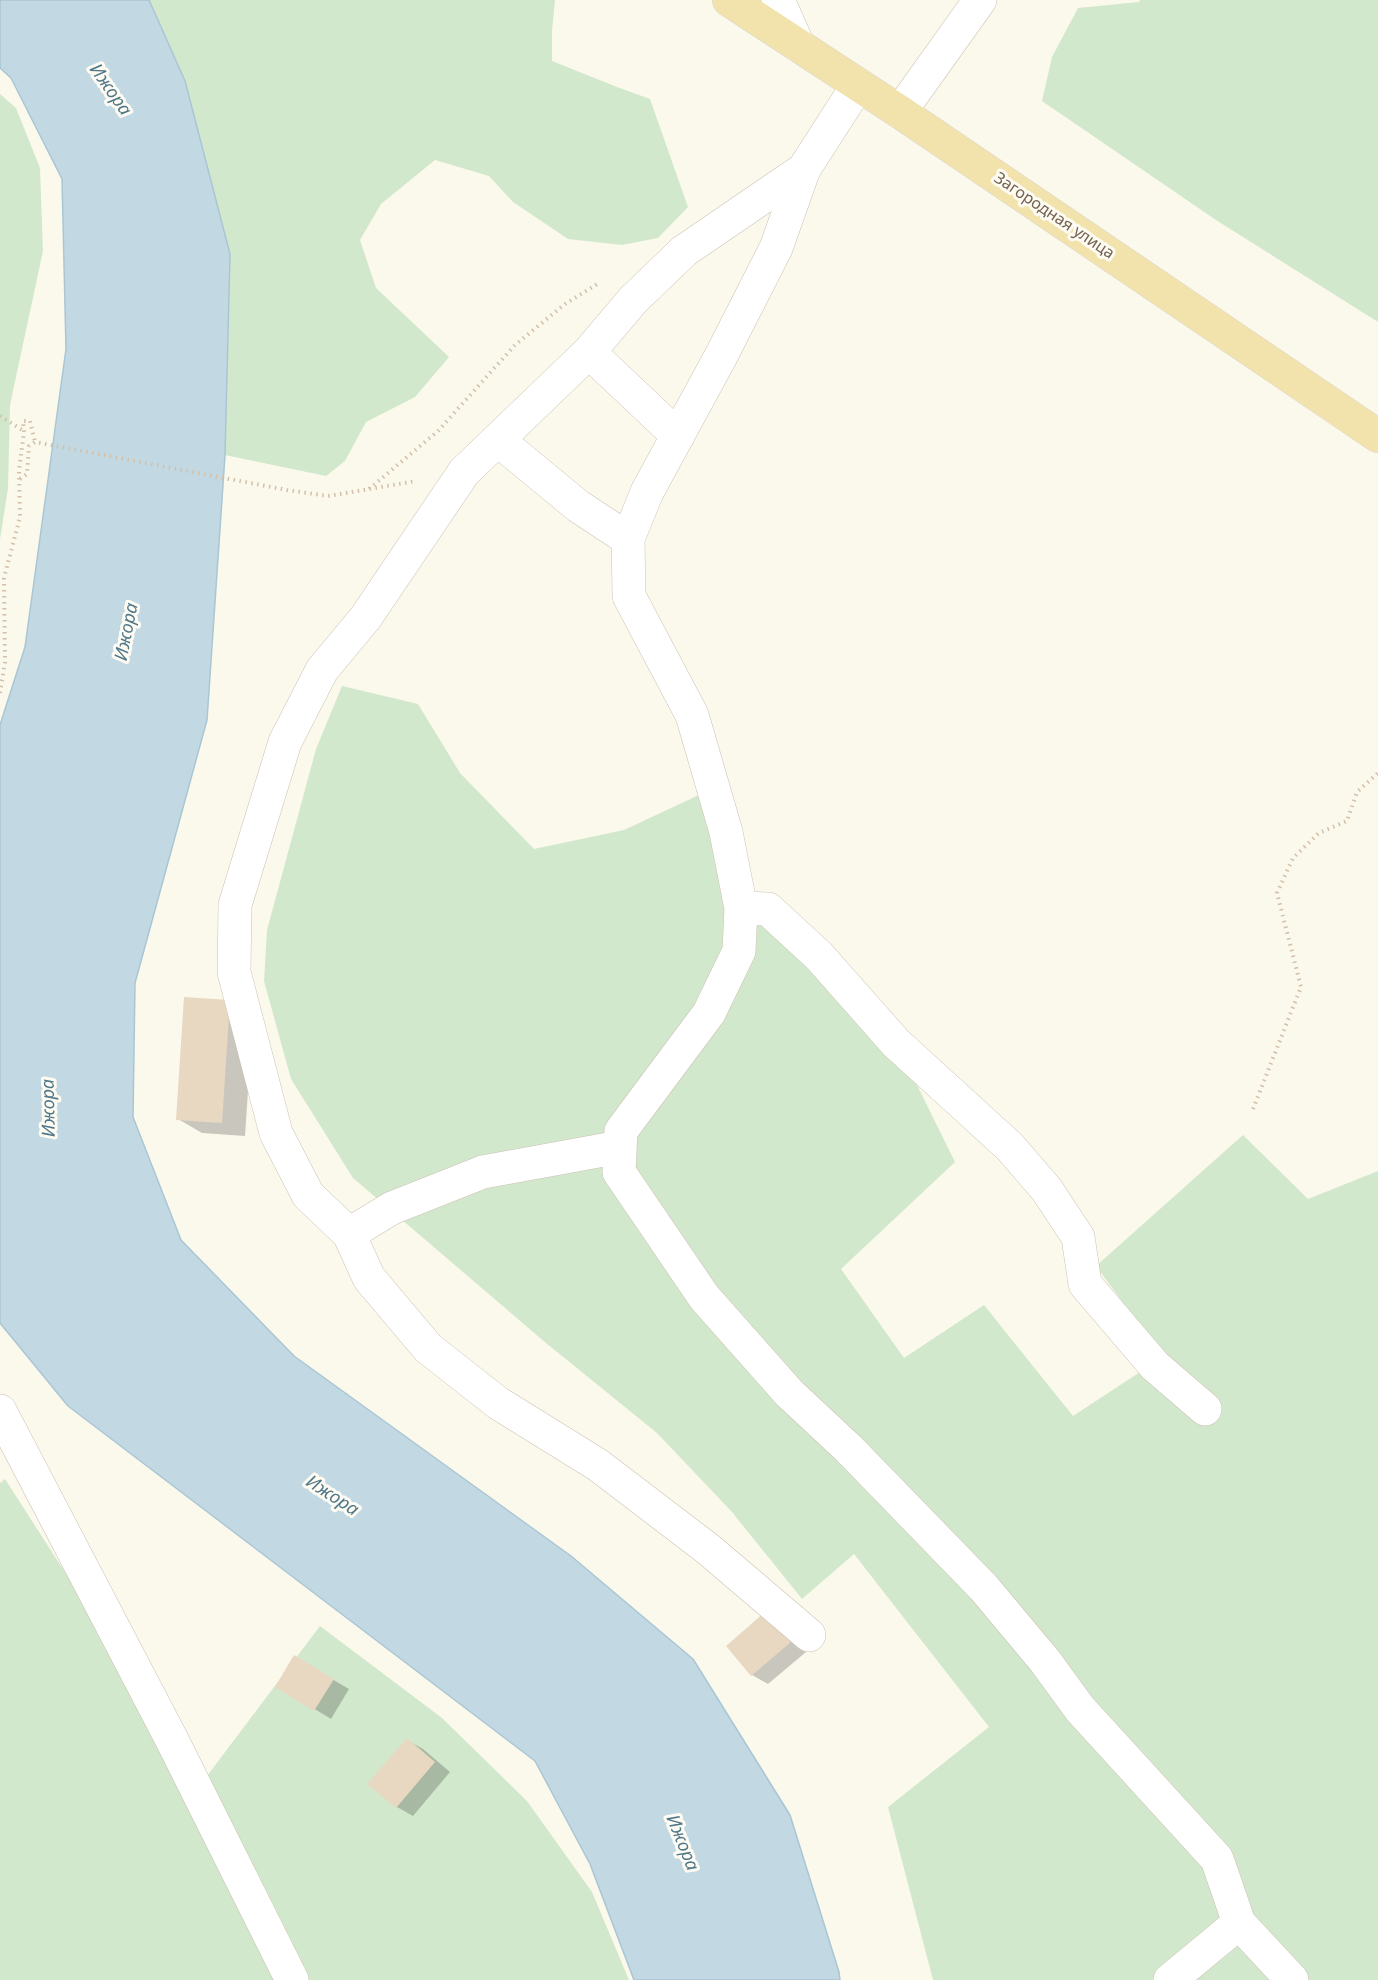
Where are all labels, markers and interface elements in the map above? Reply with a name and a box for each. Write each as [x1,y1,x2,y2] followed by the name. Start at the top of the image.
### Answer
[84,60,136,120] water label: Ижора
[990,169,1118,263] street label: Загородная улица
[111,601,143,663] water label: Ижора
[38,1079,60,1137] water label: Ижора
[302,1471,362,1521] water label: Ижора
[661,1812,703,1874] water label: Ижора

